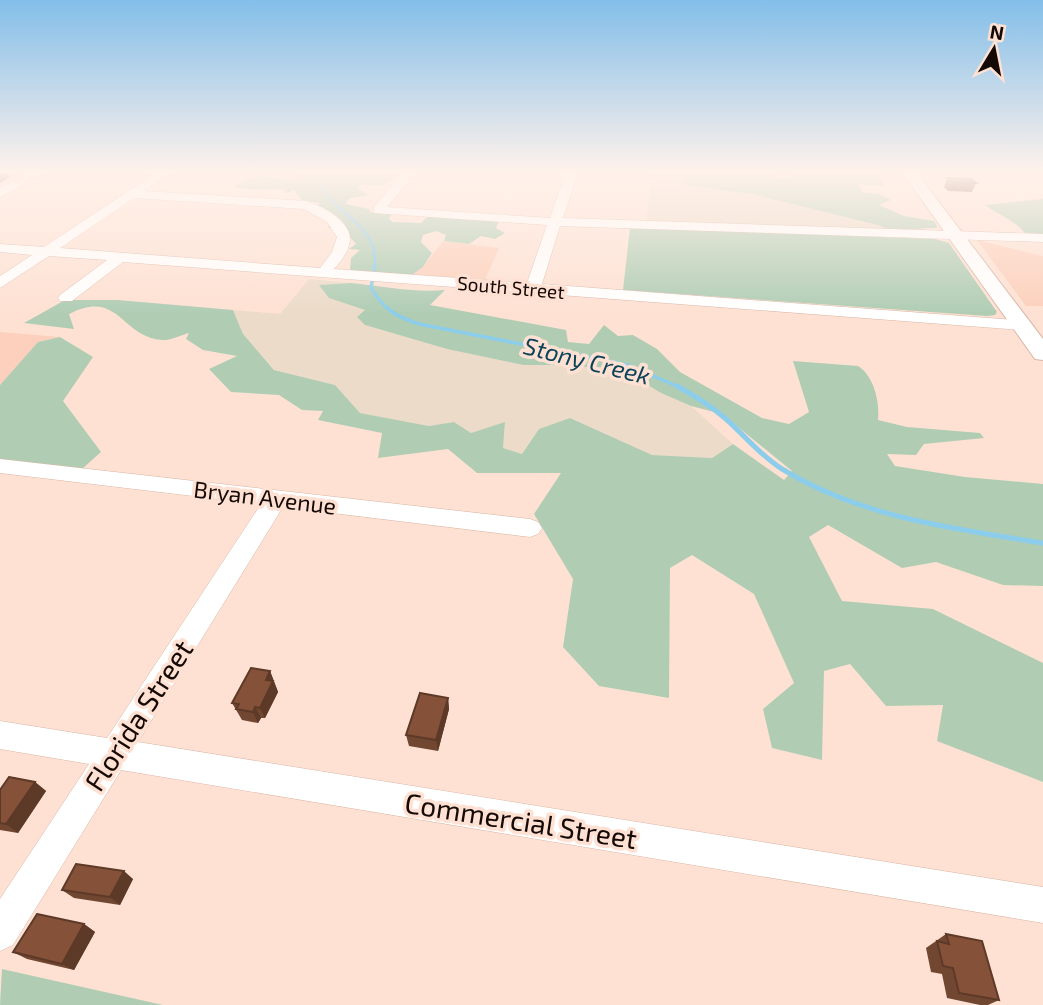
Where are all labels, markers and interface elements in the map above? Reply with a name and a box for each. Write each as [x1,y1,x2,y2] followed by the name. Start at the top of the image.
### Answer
[959,14,1029,84] north arrow
[988,19,1006,44] text: N
[456,271,566,303] street label: South Street
[521,330,653,390] water label: Stony Creek
[192,474,338,520] street label: Bryan Avenue
[77,633,199,797] street label: Florida Street
[403,785,639,855] street label: Commercial Street

